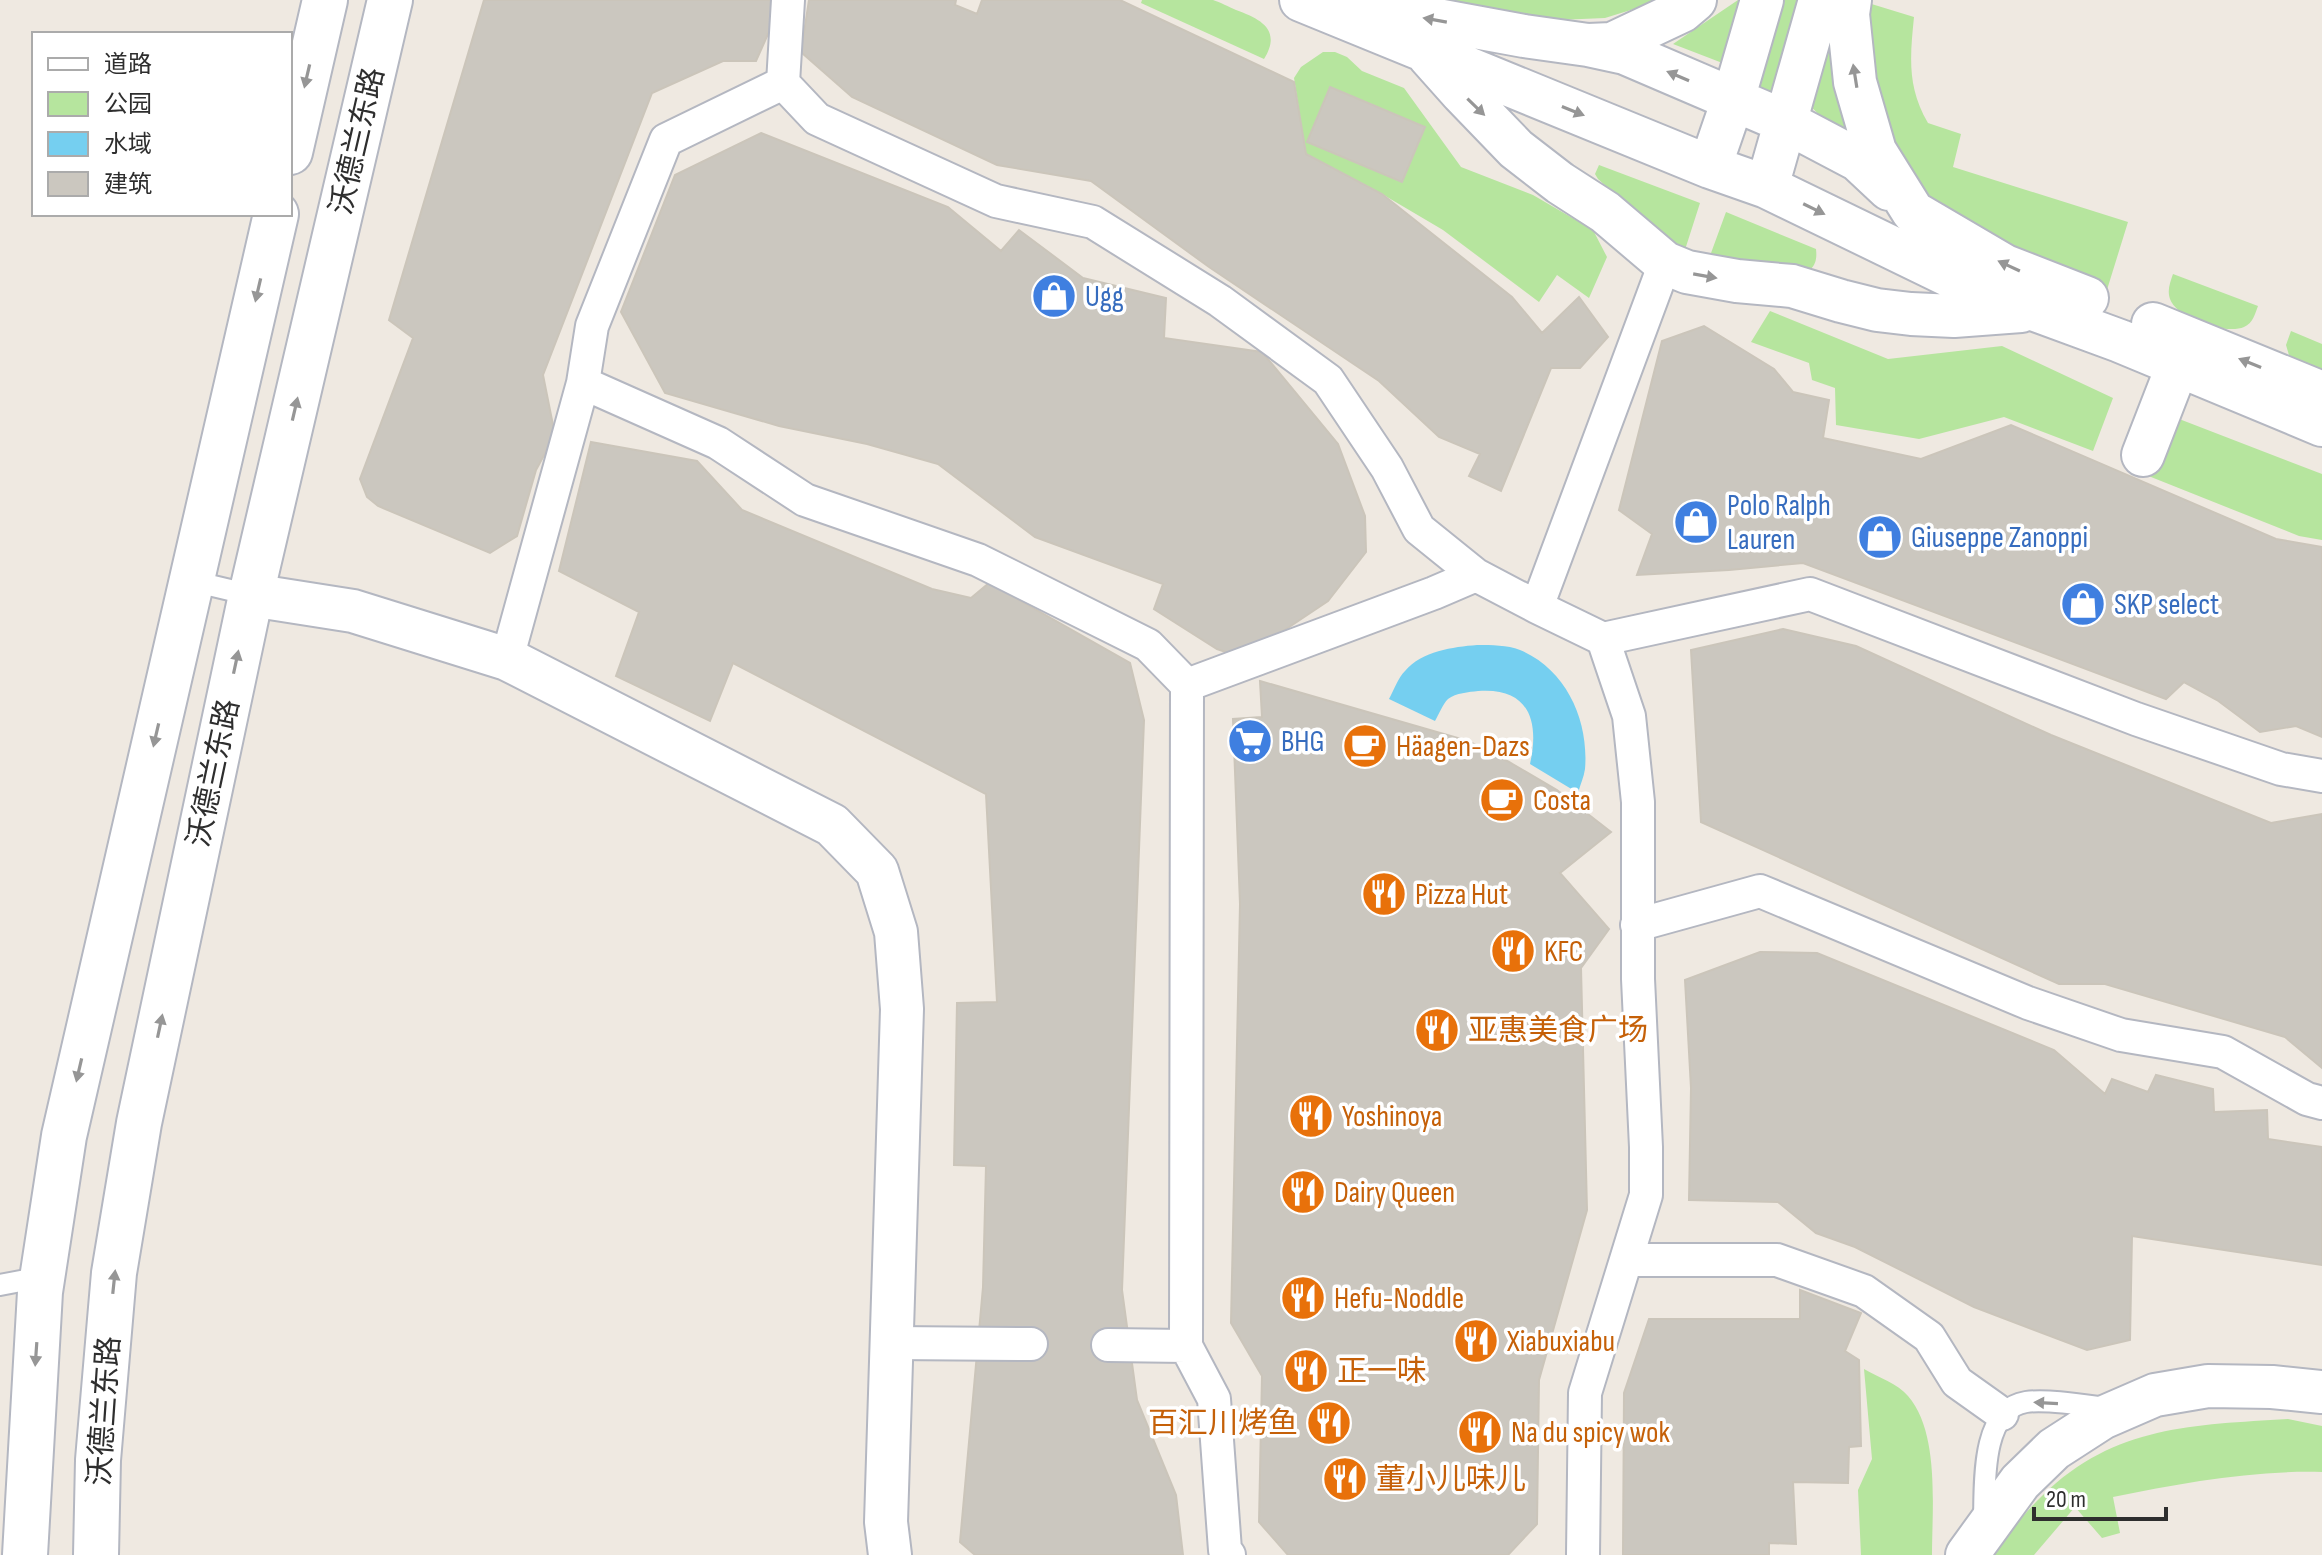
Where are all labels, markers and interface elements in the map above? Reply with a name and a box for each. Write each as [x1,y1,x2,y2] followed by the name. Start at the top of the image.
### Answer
[1422,13,1447,25] one-way arrow
[32,32,292,216] legend
[104,50,152,79] text: 道路
[1848,63,1861,88] one-way arrow
[301,64,313,89] one-way arrow
[324,64,392,218] street label: 沃德兰东路
[1667,70,1690,83] one-way arrow
[104,90,152,119] text: 公园
[1466,97,1485,116] one-way arrow
[1561,104,1585,117] one-way arrow
[104,130,152,159] text: 水域
[104,170,152,199] text: 建筑
[1802,203,1825,216] one-way arrow
[1997,260,2020,273] one-way arrow
[1693,270,1718,282] one-way arrow
[1030,272,1078,320] shop icon: Ugg
[251,278,264,303] one-way arrow
[1085,279,1124,315] place label: Ugg
[2238,356,2262,369] one-way arrow
[289,396,301,421] one-way arrow
[1727,488,1831,558] place label: Polo Ralph Lauren
[1672,498,1720,546] shop icon: Polo Ralph Lauren
[1856,513,1904,561] shop icon: Giuseppe Zanoppi
[1911,520,2088,556] place label: Giuseppe Zanoppi
[2059,580,2107,628] shop icon: SKP select
[2114,587,2219,623] place label: SKP select
[231,649,243,674] one-way arrow
[181,696,247,850] street label: 沃德兰东路
[1226,717,1274,765] supermarket icon: BHG
[150,722,162,747] one-way arrow
[1341,722,1389,770] cafe icon: Häagen-Dazs
[1281,724,1325,760] place label: BHG
[1396,729,1530,765] place label: Häagen-Dazs
[1478,776,1526,824] cafe icon: Costa
[1533,783,1591,819] place label: Costa
[1360,870,1408,918] restaurant icon: Pizza Hut
[1415,877,1508,913] place label: Pizza Hut
[1489,927,1537,975] restaurant icon: KFC
[1544,934,1583,970] place label: KFC
[1413,1006,1461,1054] restaurant icon: 亚惠美食广场
[154,1013,167,1038] one-way arrow
[1468,1013,1648,1049] place label: 亚惠美食广场
[73,1057,85,1082] one-way arrow
[1287,1092,1335,1140] restaurant icon: Yoshinoya
[1342,1099,1442,1135] place label: Yoshinoya
[1279,1168,1327,1216] restaurant icon: Dairy Queen
[1334,1175,1455,1211] place label: Dairy Queen
[107,1269,120,1294] one-way arrow
[1279,1274,1327,1322] restaurant icon: Hefu-Noddle
[1334,1281,1464,1317] place label: Hefu-Noddle
[1452,1317,1500,1365] restaurant icon: Xiabuxiabu
[1506,1324,1615,1360] place label: Xiabuxiabu
[82,1335,128,1487] street label: 沃德兰东路
[29,1342,42,1367] one-way arrow
[1282,1347,1330,1395] restaurant icon: 正一味
[1337,1354,1427,1390] place label: 正一味
[2033,1396,2058,1409] one-way arrow
[1305,1399,1353,1447] restaurant icon: 百汇川烤鱼
[1148,1406,1298,1442] place label: 百汇川烤鱼
[1456,1408,1504,1456] restaurant icon: Na du spicy wok
[1511,1415,1671,1451] place label: Na du spicy wok
[1321,1455,1369,1503] restaurant icon: 董小儿味儿
[1376,1462,1526,1498] place label: 董小儿味儿
[2034,1471,2166,1521] scale bar
[2046,1485,2086,1514] text: 20 m

